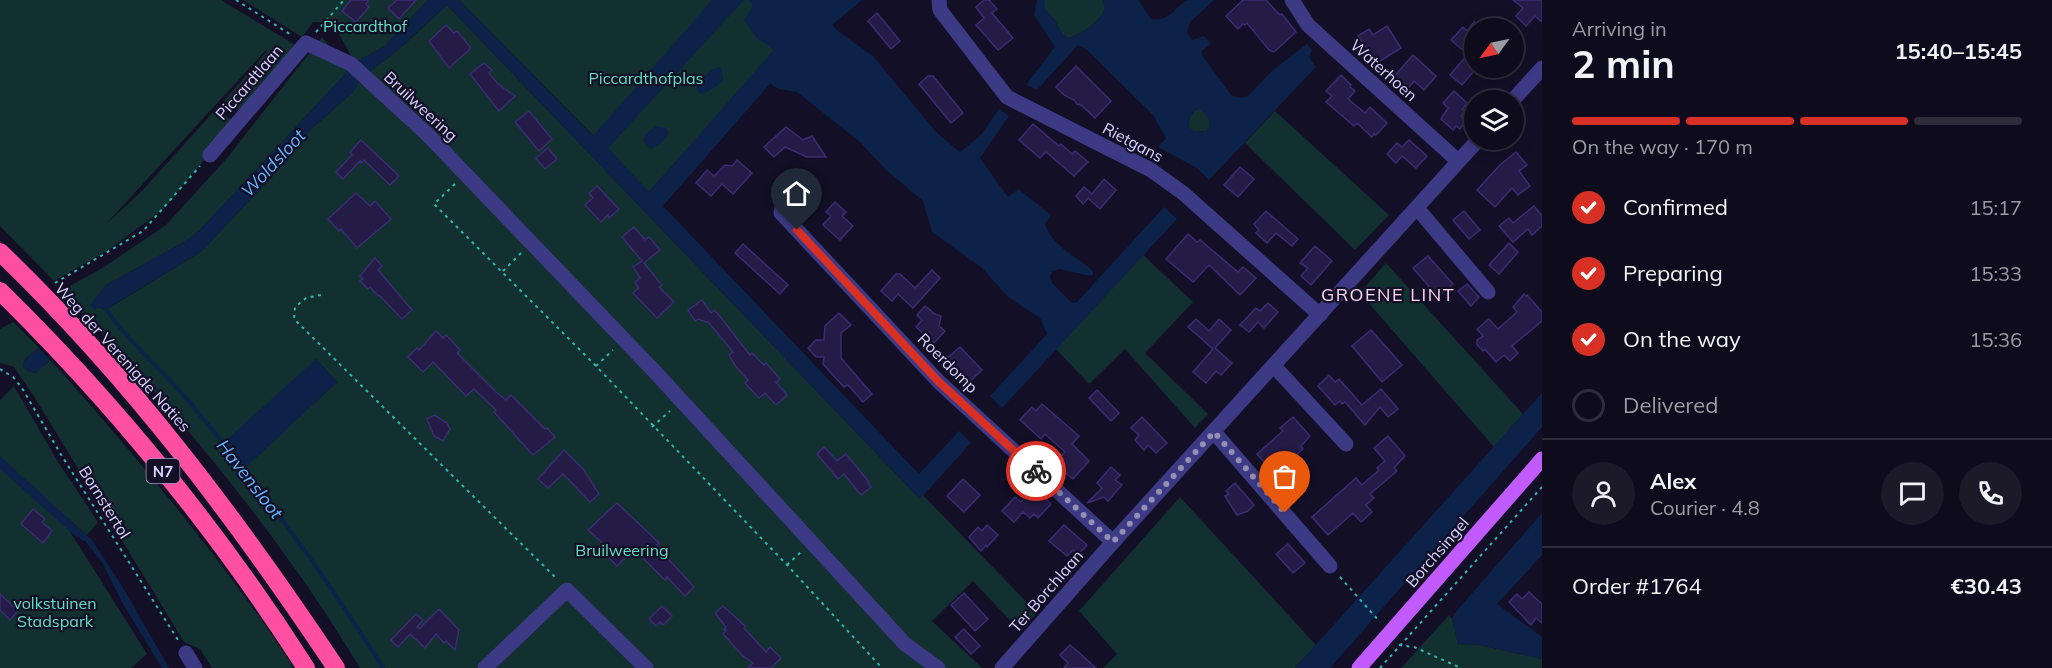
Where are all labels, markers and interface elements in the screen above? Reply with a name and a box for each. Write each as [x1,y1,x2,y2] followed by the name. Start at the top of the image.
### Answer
[323,16,408,36] park label: Piccardthof
[1572,16,1667,41] text: Arriving in
[1464,18,1524,78] north arrow
[1464,18,1524,150] map controls
[1346,35,1422,105] street label: Waterhoen
[1894,37,2022,65] text: 15:40–15:45
[1572,39,1675,88] text: 2 min
[211,40,287,124] street label: Piccardtlaan
[380,67,462,145] street label: Bruilweering
[588,68,704,88] park label: Piccardthofplas
[1464,90,1524,150] button: layers
[1099,118,1167,166] street label: Rietgans
[236,124,311,202] water label: Woldsloot
[1572,134,1753,159] text: On the way · 170 m
[771,168,822,230] pin
[780,177,813,210] icon: home
[1572,191,1605,224] icon: check
[1623,193,1728,221] text: Confirmed
[1969,195,2022,220] text: 15:17
[1572,257,1605,290] icon: check
[1623,259,1723,287] text: Preparing
[1969,261,2022,286] text: 15:33
[51,278,195,436] street label: Weg der Verenigde Naties
[1321,283,1455,306] district label: GROENE LINT
[1572,323,1605,356] icon: check
[1623,325,1741,353] text: On the way
[1969,327,2022,352] text: 15:36
[914,329,982,397] street label: Roerdomp
[1623,391,1718,419] text: Delivered
[212,435,289,524] water label: Havensloot
[1006,441,1066,501] courier
[1259,451,1310,513] pin
[1020,455,1053,488] icon: bike
[146,459,180,483] road number: N7
[1268,460,1301,493] icon: bag
[75,462,135,542] street label: Bornstertol
[1572,462,1635,525] button: person
[1881,462,1944,525] button: chat
[1959,462,2022,525] button: phone
[1650,467,1696,495] text: Alex
[1650,495,1760,520] text: Courier · 4.8
[1401,513,1473,591] street label: Borchsingel
[575,540,669,560] park label: Bruilweering
[1005,546,1087,636] street label: Ter Borchlaan
[1572,572,1702,600] text: Order #1764
[1951,572,2022,600] text: €30.43
[13,593,97,631] park label: volkstuinen Stadspark

